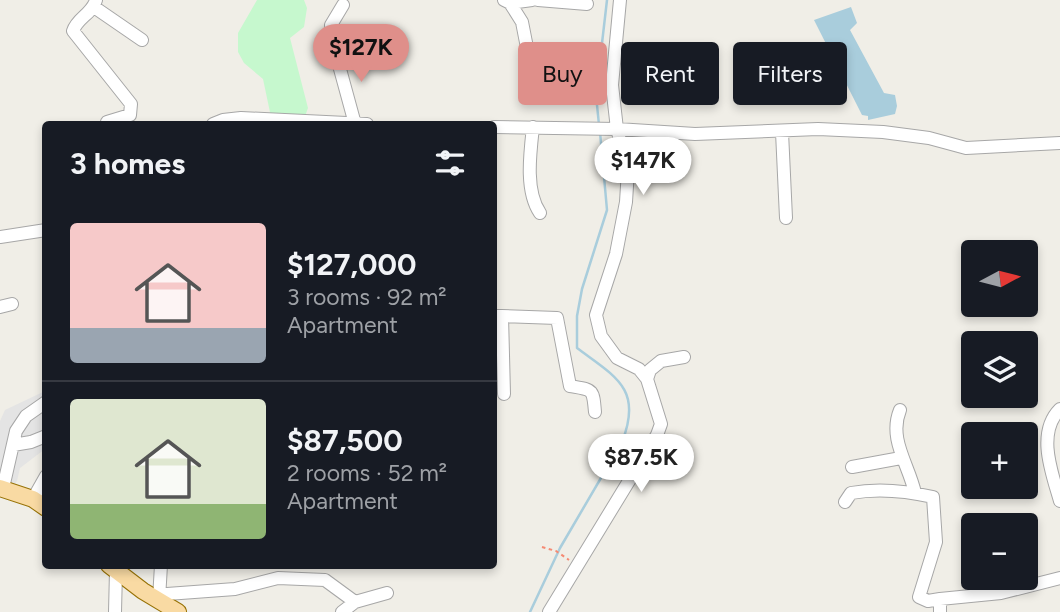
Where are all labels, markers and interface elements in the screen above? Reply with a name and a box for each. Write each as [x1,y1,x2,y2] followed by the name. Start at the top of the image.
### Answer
[312,24,410,84] pin: $127K
[329,33,393,61] text: $127K
[518,42,607,105] chip: Buy
[621,42,719,105] chip: Rent
[733,42,847,105] chip: Filters
[594,138,692,197] pin: $147K
[431,144,469,182] icon: filters
[70,145,185,182] text: 3 homes
[610,146,676,174] text: $147K
[961,240,1038,317] north arrow
[961,240,1038,590] map controls
[287,246,416,283] text: $127,000
[126,251,210,335] icon: home
[287,283,447,311] text: 3 rooms · 92 m²
[287,311,398,339] text: Apartment
[961,331,1038,408] button: layers
[287,422,403,459] text: $87,500
[961,422,1038,499] button: +
[126,427,210,511] icon: home
[584,434,698,494] pin: $87.5K
[604,443,678,471] text: $87.5K
[287,459,447,487] text: 2 rooms · 52 m²
[287,487,398,515] text: Apartment
[961,513,1038,590] button: −

